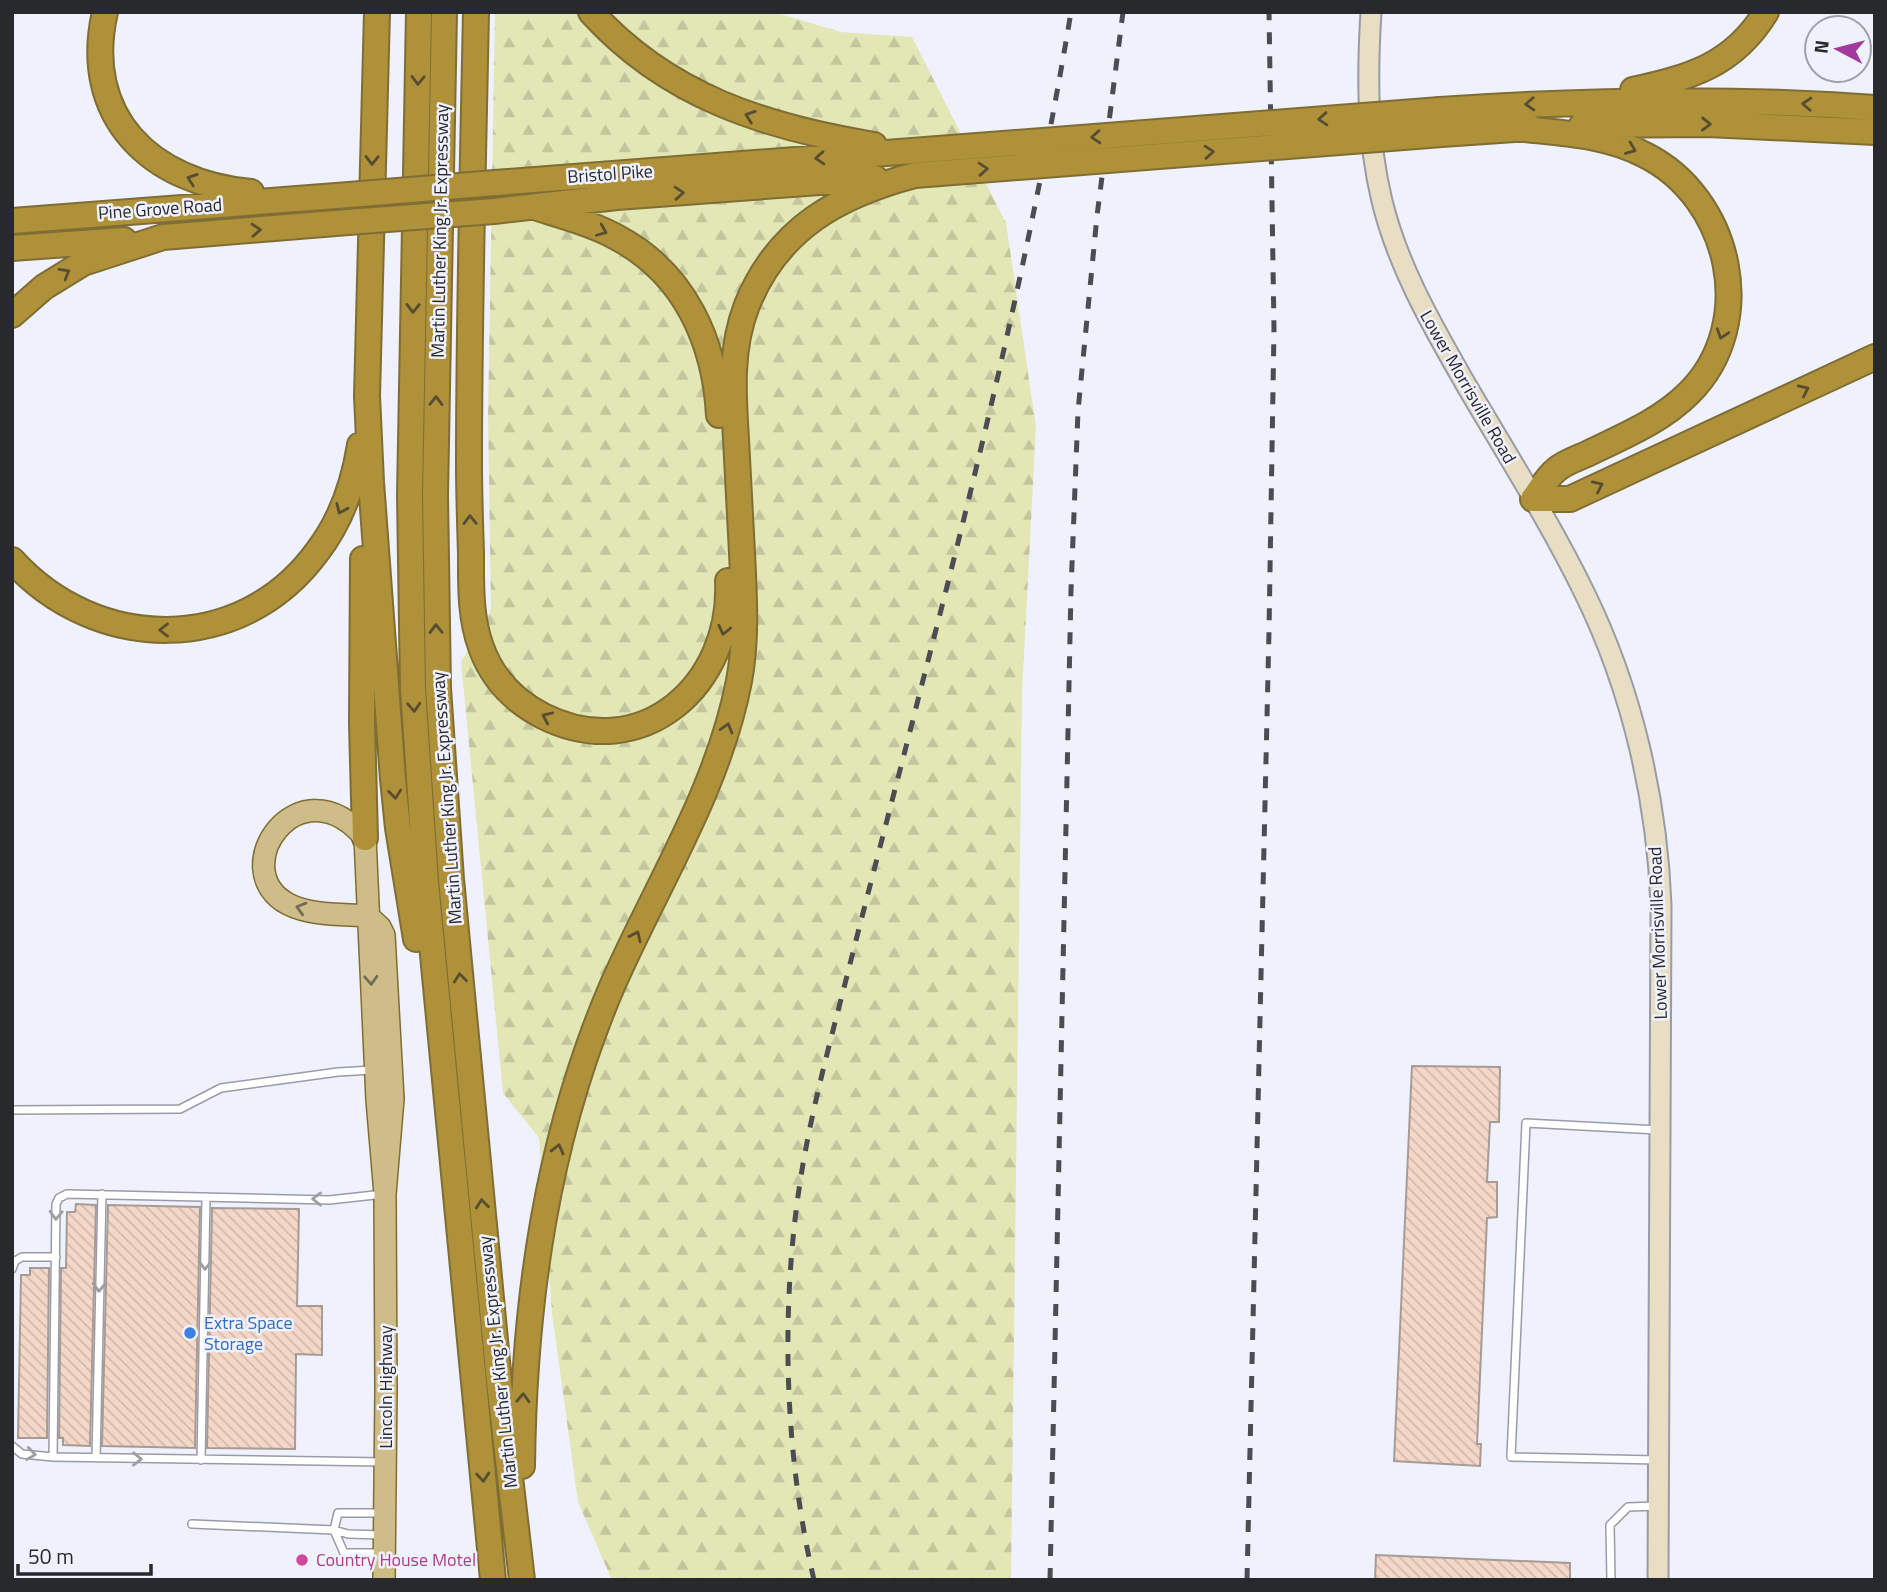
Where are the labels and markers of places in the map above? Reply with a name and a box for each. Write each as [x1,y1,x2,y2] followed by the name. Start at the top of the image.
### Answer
[204,1309,293,1357] place label: Extra Space Storage
[182,1325,198,1341] marker: Extra Space Storage
[316,1546,476,1573] place label: Country House Motel
[294,1552,310,1568] marker: Country House Motel

